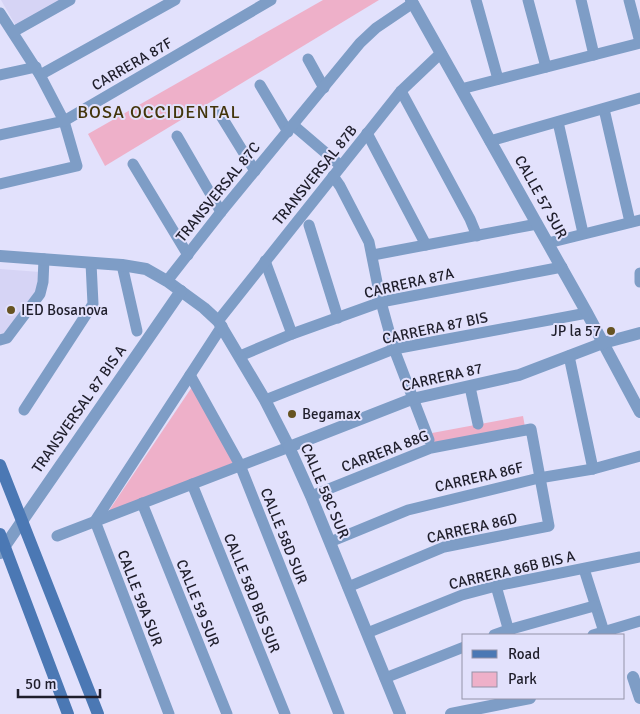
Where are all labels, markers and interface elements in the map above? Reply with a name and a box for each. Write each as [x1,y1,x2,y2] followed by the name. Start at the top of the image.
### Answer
[88,34,176,94] street label: CARRERA 87F
[77,101,241,123] district label: BOSA OCCIDENTAL
[269,121,361,229] street label: TRANSVERSAL 87B
[172,138,264,246] street label: TRANSVERSAL 87C
[511,152,571,242] street label: CALLE 57 SUR
[362,264,456,302] street label: CARRERA 87A
[21,301,108,319] place label: IED Bosanova
[5,304,17,316] marker: IED Bosanova
[381,308,489,348] street label: CARRERA 87 BIS
[551,322,601,340] place label: JP la 57
[605,325,617,337] marker: JP la 57
[28,342,130,476] street label: TRANSVERSAL 87 BIS A
[400,359,484,395] street label: CARRERA 87
[302,405,361,423] place label: Begamax
[286,408,298,420] marker: Begamax
[339,426,431,476] street label: CARRERA 88G
[297,441,353,541] street label: CALLE 58C SUR
[433,458,525,496] street label: CARRERA 86F
[257,485,311,587] street label: CALLE 58D SUR
[425,509,519,547] street label: CARRERA 86D
[220,531,284,655] street label: CALLE 58D BIS SUR
[113,547,167,649] street label: CALLE 59A SUR
[447,547,577,593] street label: CARRERA 86B BIS A
[172,557,224,649] street label: CALLE 59 SUR
[462,634,625,699] legend
[508,645,540,663] text: Road
[18,666,100,698] scale bar
[508,670,537,688] text: Park
[25,675,56,693] text: 50 m

